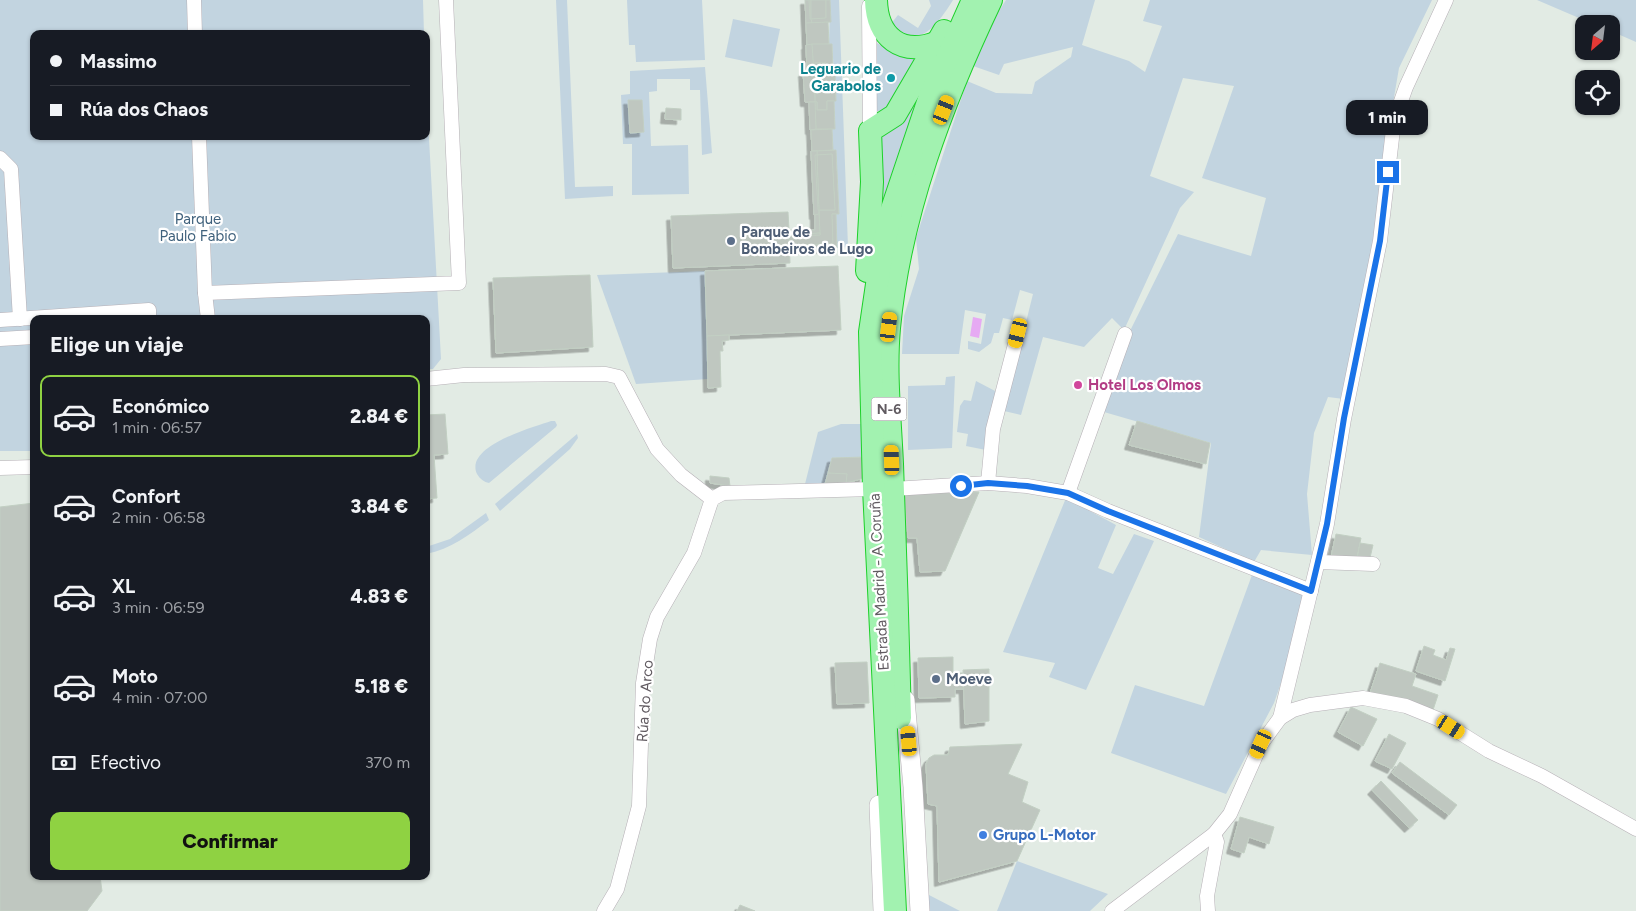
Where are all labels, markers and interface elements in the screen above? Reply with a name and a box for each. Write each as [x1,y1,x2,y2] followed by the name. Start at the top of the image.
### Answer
[1575,15,1620,60] north arrow
[1575,15,1620,115] map controls
[80,50,157,73] text: Massimo
[800,60,882,95] place label: Leguario de Garabolos
[1575,70,1620,115] button: locate
[885,72,897,84] marker: Leguario de Garabolos
[931,93,956,127] car
[80,98,208,121] text: Rúa dos Chaos
[1347,100,1429,134] callout: 1 min
[1368,108,1406,127] text: 1 min
[1377,161,1399,183] route end
[160,210,237,245] park label: Parque Paulo Fabio
[741,223,874,258] place label: Parque de Bombeiros de Lugo
[725,235,737,247] marker: Parque de Bombeiros de Lugo
[879,311,898,343] car
[1007,317,1028,349] car
[50,331,183,358] text: Elige un viaje
[1088,376,1201,394] place label: Hotel Los Olmos
[1072,379,1084,391] marker: Hotel Los Olmos
[52,394,97,439] icon: car
[112,395,209,418] text: Económico
[872,398,906,420] road number: N-6
[350,405,408,428] text: 2.84 €
[112,418,202,437] text: 1 min · 06:57
[883,445,900,475] car
[950,475,972,497] route start
[52,484,97,529] icon: car
[112,485,181,508] text: Confort
[865,493,893,671] street label: Estrada Madrid - A Coruña
[351,495,408,518] text: 3.84 €
[112,508,206,527] text: 2 min · 06:58
[52,574,97,619] icon: car
[112,575,135,598] text: XL
[351,585,408,608] text: 4.83 €
[112,598,205,617] text: 3 min · 06:59
[633,659,657,743] street label: Rúa do Arco
[52,664,97,709] icon: car
[112,665,158,688] text: Moto
[946,670,993,688] place label: Moeve
[930,673,942,685] marker: Moeve
[354,675,408,698] text: 5.18 €
[112,688,208,707] text: 4 min · 07:00
[1434,713,1467,741] car
[900,725,917,757] car
[1248,727,1273,761] car
[50,749,78,777] icon: cash
[90,751,161,774] text: Efectivo
[365,753,410,772] text: 370 m
[50,812,410,870] button: Confirmar
[993,826,1096,844] place label: Grupo L-Motor
[977,829,989,841] marker: Grupo L-Motor

